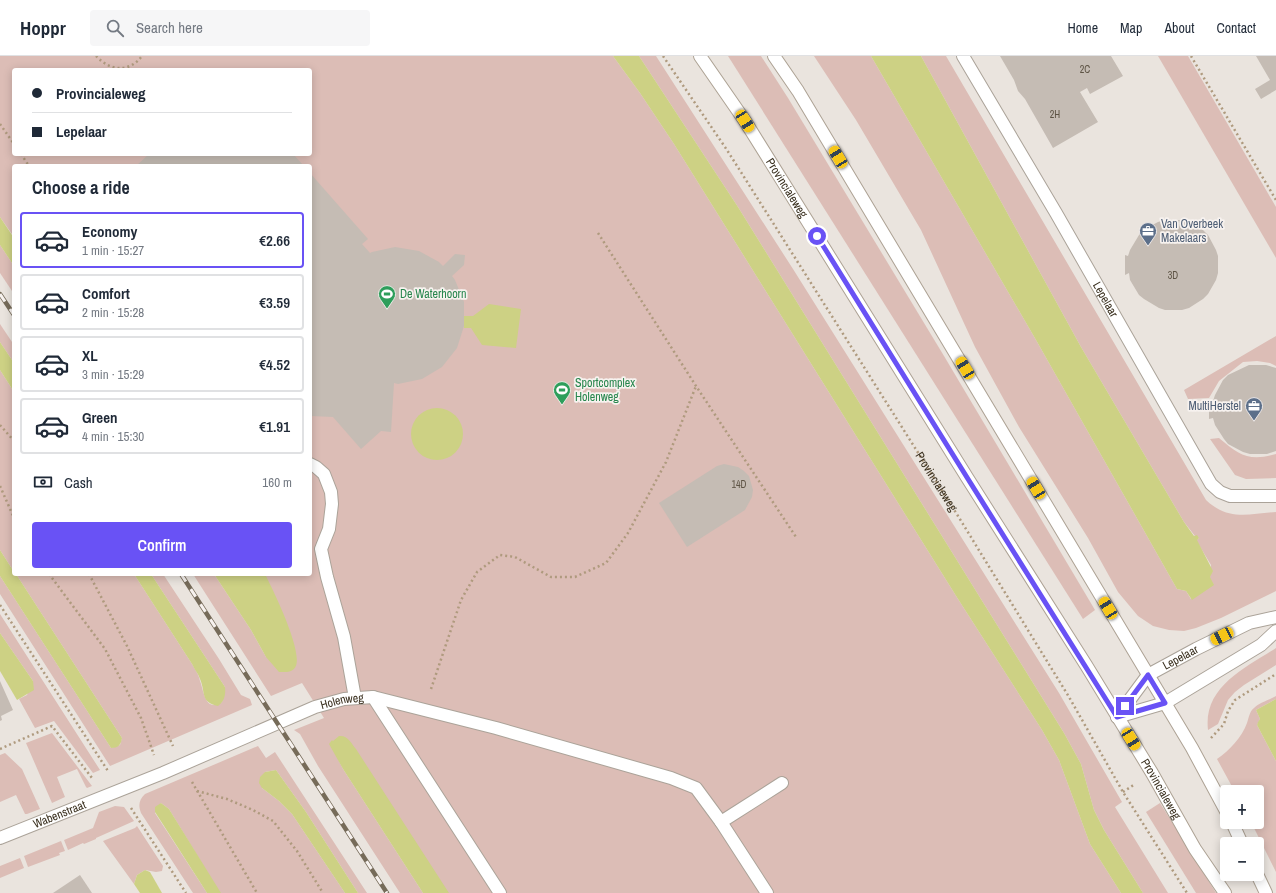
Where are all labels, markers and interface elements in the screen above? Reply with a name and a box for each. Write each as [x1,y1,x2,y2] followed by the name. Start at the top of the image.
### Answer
[90,10,370,46] search box
[20,15,66,41] text: Hoppr
[104,17,126,39] icon: search
[136,17,203,38] text: Search here
[1067,19,1098,37] text: Home
[1120,19,1142,37] text: Map
[1164,19,1194,37] text: About
[1216,19,1256,37] text: Contact
[1080,63,1090,76] house number: 2C
[56,83,146,104] text: Provincialeweg
[734,108,756,134] car
[1050,108,1060,121] house number: 2H
[56,121,107,142] text: Lepelaar
[827,144,849,170] car
[762,155,812,221] street label: Provincialeweg
[32,175,130,200] text: Choose a ride
[1161,216,1223,246] place label: Van Overbeek Makelaars
[82,221,137,242] text: Economy
[1138,221,1158,246] office icon: Van Overbeek Makelaars
[34,222,70,258] icon: car
[808,227,826,245] route start
[259,230,290,251] text: €2.66
[82,242,144,259] text: 1 min · 15:27
[1168,269,1178,282] house number: 3D
[1089,279,1122,321] street label: Lepelaar
[82,283,130,304] text: Comfort
[34,284,70,320] icon: car
[377,284,397,309] sports icon: De Waterhoorn
[400,286,466,302] place label: De Waterhoorn
[259,292,290,313] text: €3.59
[82,304,144,321] text: 2 min · 15:28
[82,345,98,366] text: XL
[34,346,70,382] icon: car
[259,354,290,375] text: €4.52
[954,355,976,381] car
[82,366,144,383] text: 3 min · 15:29
[575,375,635,405] place label: Sportcomplex Holenweg
[552,380,572,405] sports icon: Sportcomplex Holenweg
[1244,396,1264,421] office icon: MultiHerstel
[1189,398,1241,414] place label: MultiHerstel
[82,407,118,428] text: Green
[34,408,70,444] icon: car
[259,416,290,437] text: €1.91
[82,428,144,445] text: 4 min · 15:30
[912,449,961,515] street label: Provincialeweg
[32,471,54,493] icon: cash
[64,472,93,493] text: Cash
[262,474,292,491] text: 160 m
[1025,475,1047,501] car
[731,478,747,491] house number: 14D
[32,522,292,568] button: Confirm
[1097,595,1119,621] car
[1209,625,1235,647] car
[1160,641,1202,674] street label: Lepelaar
[319,690,365,713] street label: Holenweg
[1116,697,1134,715] route end
[1120,726,1142,752] car
[1137,756,1185,823] street label: Provincialeweg
[1220,785,1264,881] map controls
[1220,785,1264,829] button: +
[31,796,88,832] street label: Wabenstraat
[1220,837,1264,881] button: −

